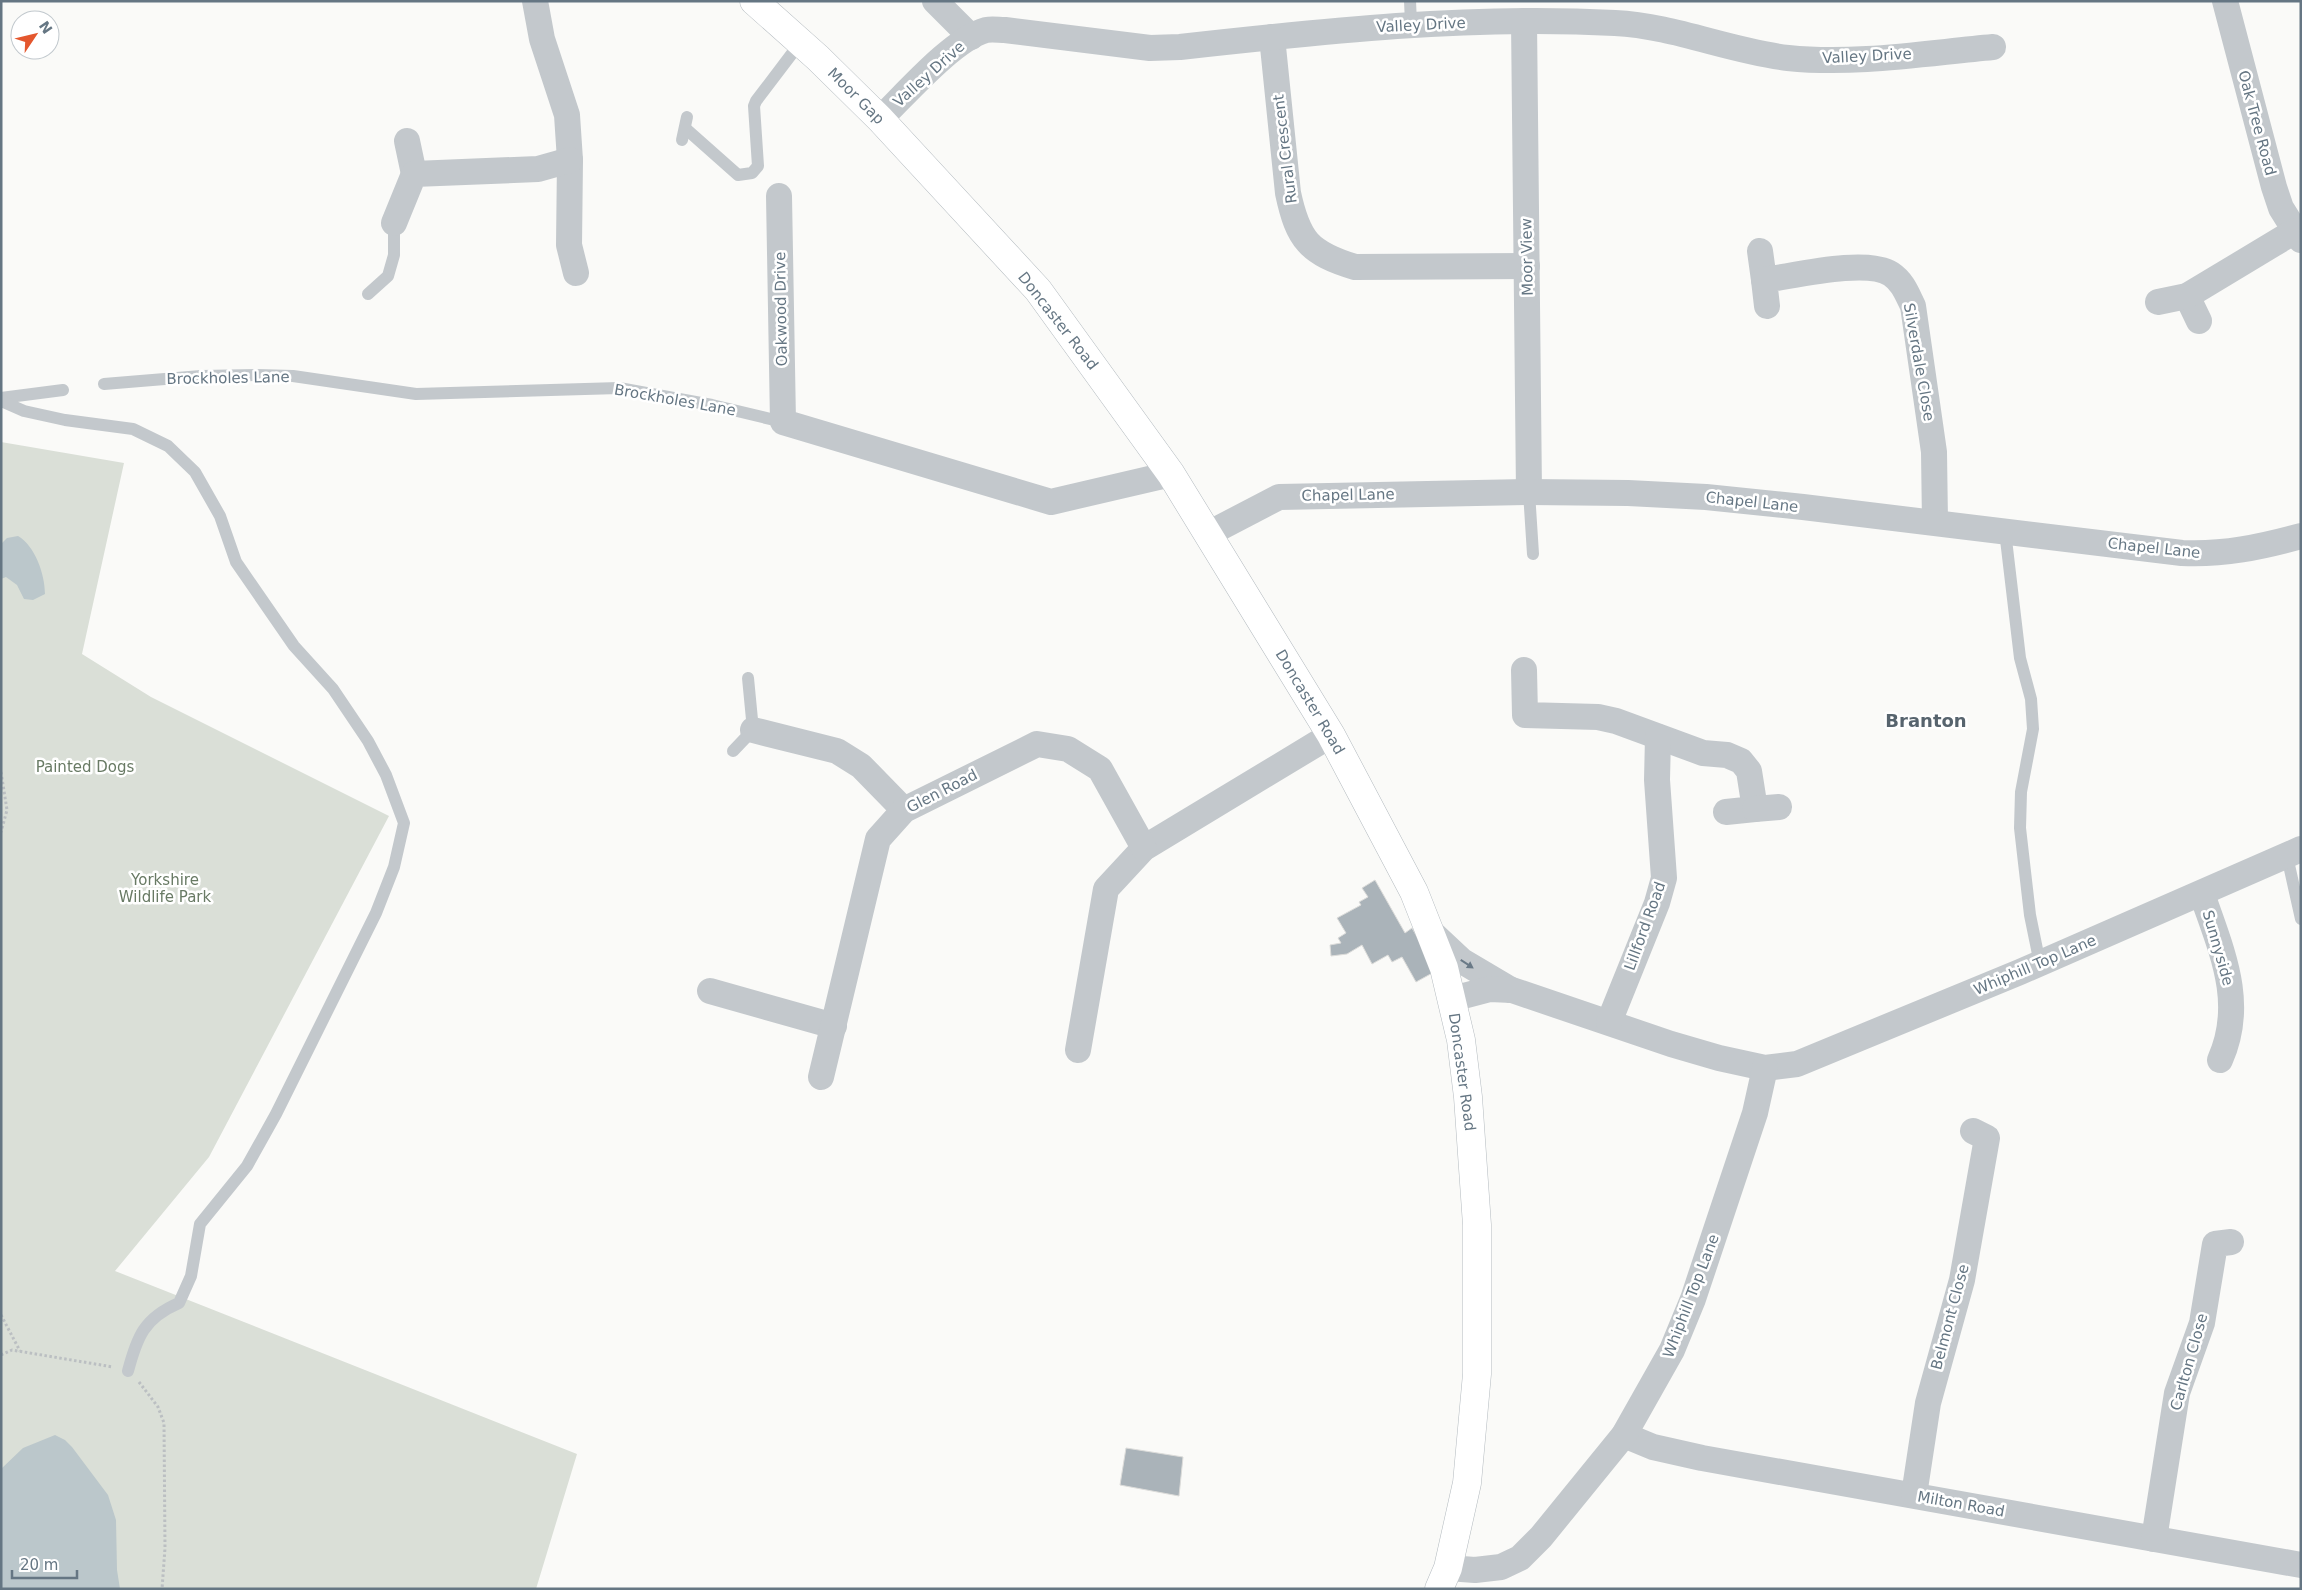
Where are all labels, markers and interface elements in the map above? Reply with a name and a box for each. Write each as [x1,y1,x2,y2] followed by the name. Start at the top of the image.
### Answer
[10,10,60,60] north arrow
[1376,14,1466,36] street label: Valley Drive
[36,18,56,37] text: N
[890,37,968,111] street label: Valley Drive
[1822,45,1912,67] street label: Valley Drive
[824,64,888,128] street label: Moor Gap
[2234,68,2280,178] street label: Oak Tree Road
[1269,93,1301,205] street label: Rural Crescent
[1517,218,1537,296] street label: Moor View
[771,252,791,366] street label: Oakwood Drive
[1014,268,1102,374] street label: Doncaster Road
[1900,302,1938,422] street label: Silverdale Close
[166,368,290,388] street label: Brockholes Lane
[613,380,737,420] street label: Brockholes Lane
[1301,485,1395,505] street label: Chapel Lane
[1705,488,1799,516] street label: Chapel Lane
[2107,534,2201,562] street label: Chapel Lane
[1272,646,1348,758] street label: Doncaster Road
[1885,710,1967,731] district label: Branton
[36,758,135,776] park label: Painted Dogs
[904,766,980,816] street label: Glen Road
[119,871,212,906] park label: Yorkshire Wildlife Park
[1621,879,1669,973] street label: Lillford Road
[2199,908,2237,988] street label: Sunnyside
[1971,931,2099,999] street label: Whiphill Top Lane
[1461,959,1474,968] one-way arrow
[1445,1012,1479,1132] street label: Doncaster Road
[1659,1232,1723,1360] street label: Whiphill Top Lane
[1927,1262,1973,1372] street label: Belmont Close
[2167,1311,2211,1413] street label: Carlton Close
[1916,1487,2006,1521] street label: Milton Road
[12,1548,78,1580] scale bar
[20,1556,58,1574] text: 20 m

